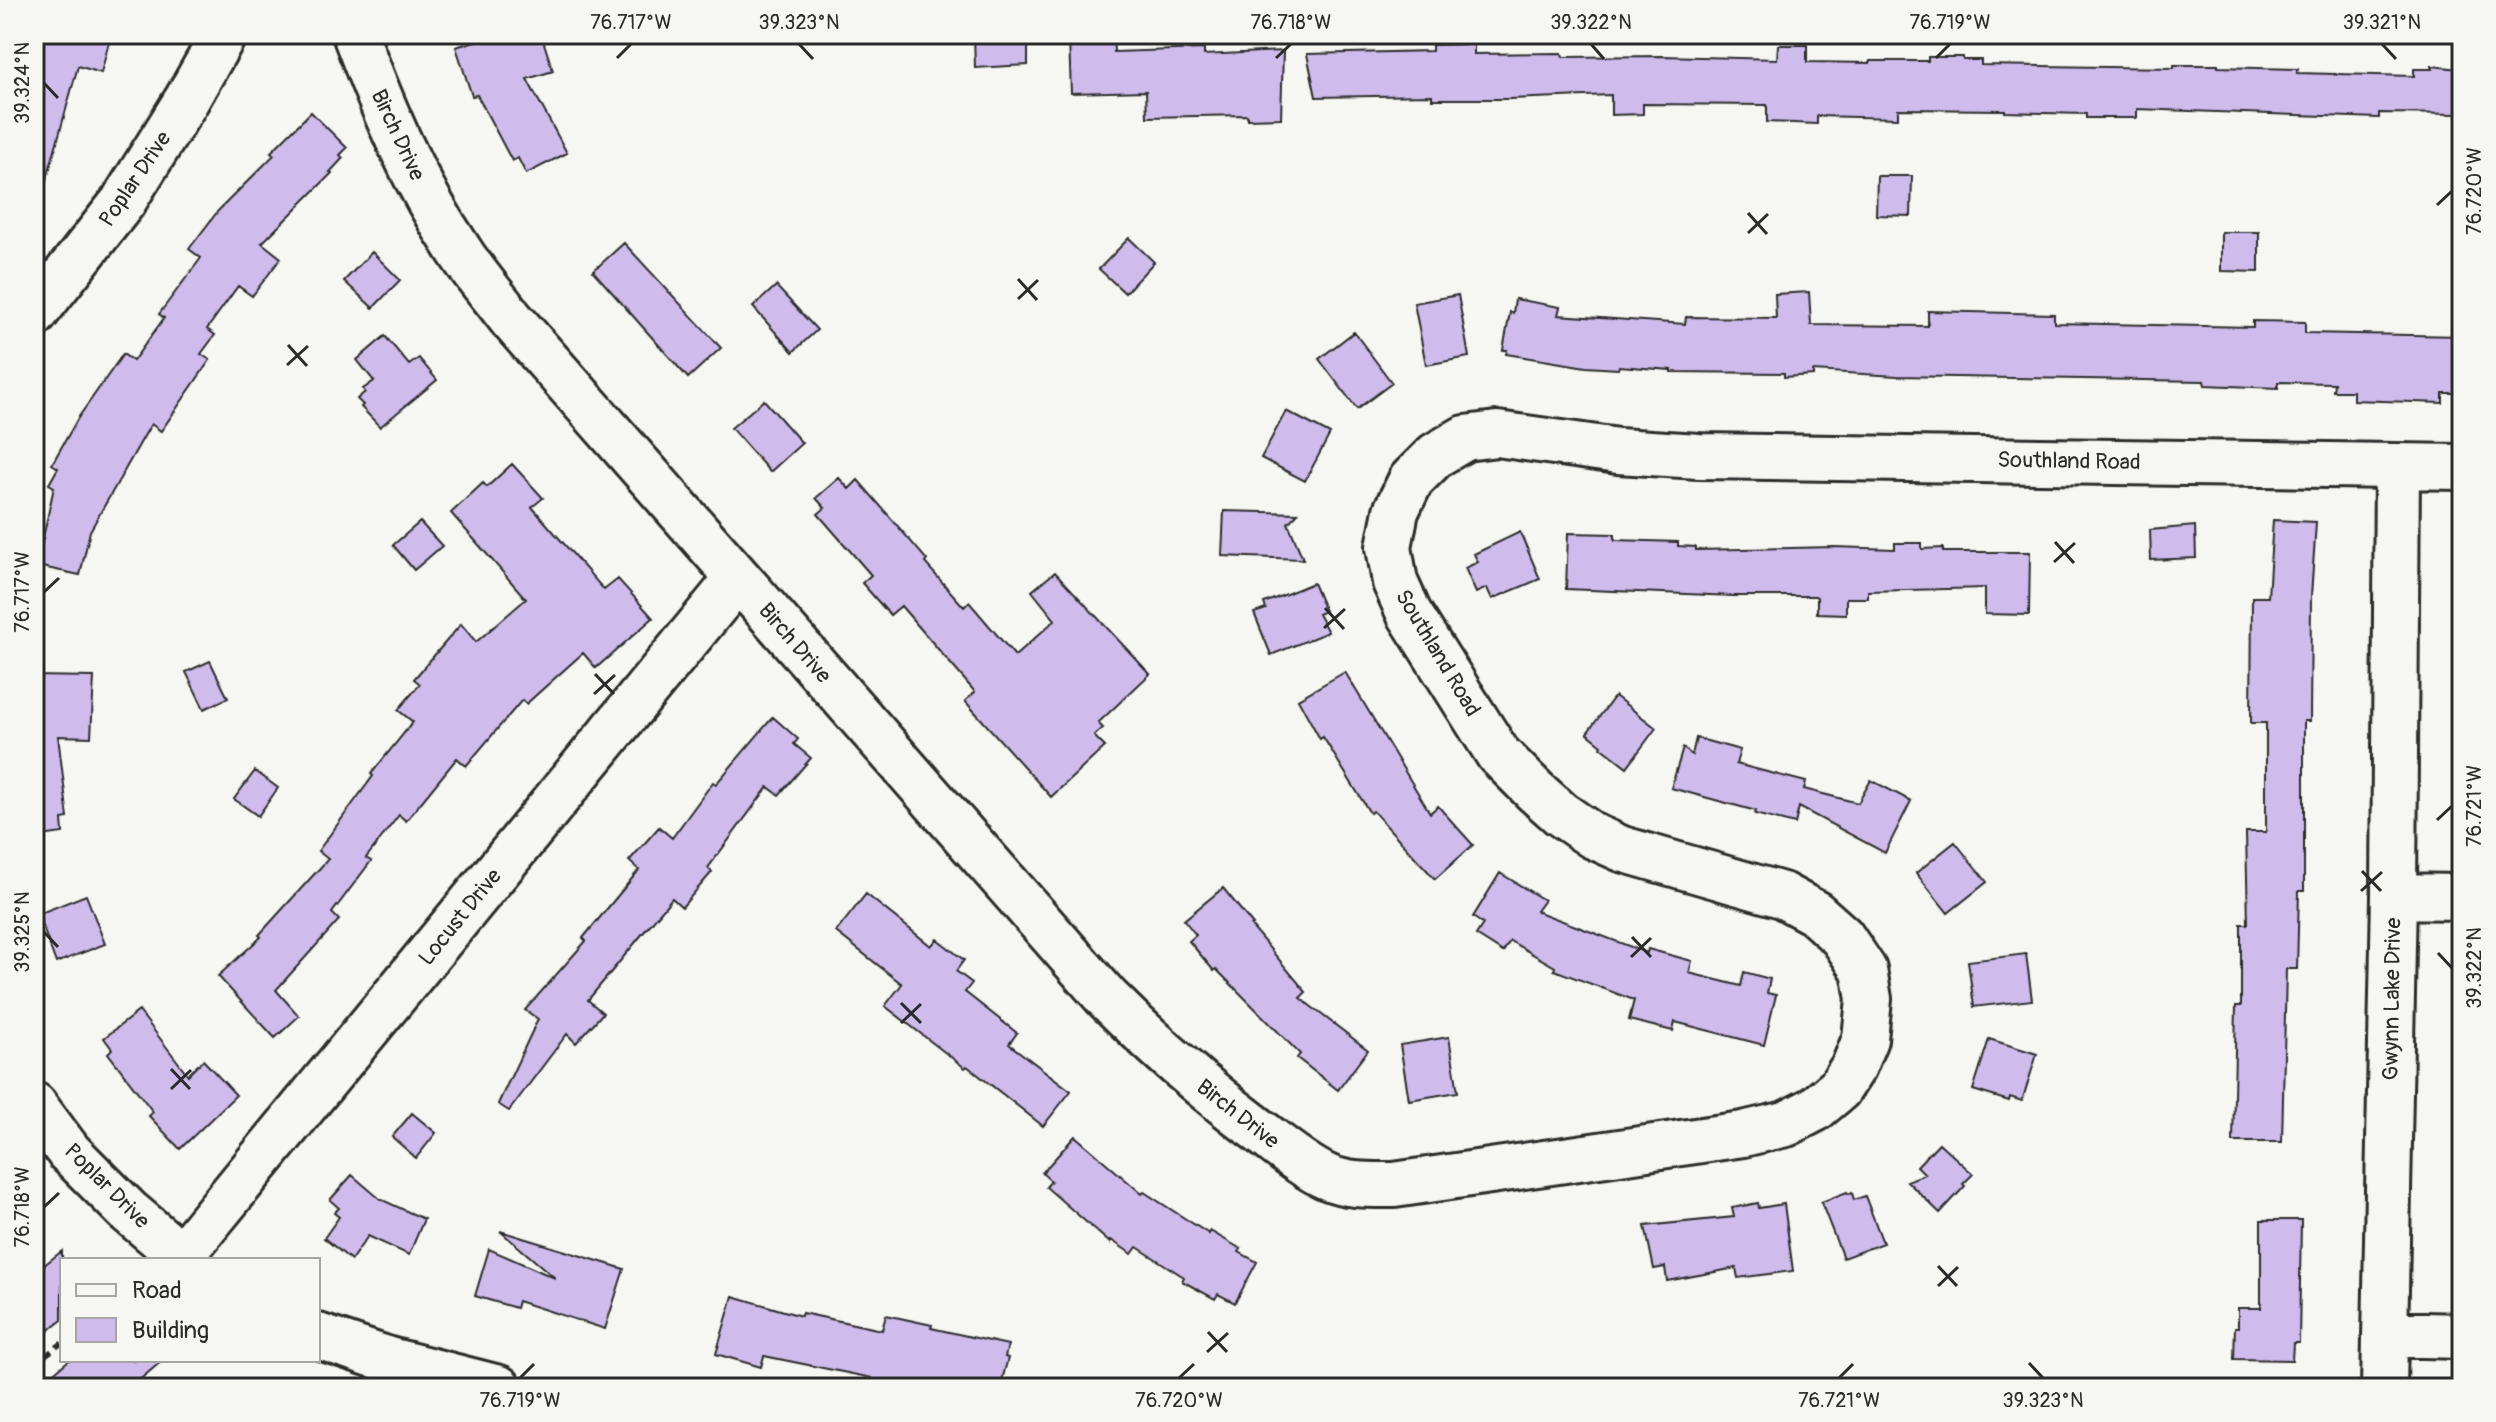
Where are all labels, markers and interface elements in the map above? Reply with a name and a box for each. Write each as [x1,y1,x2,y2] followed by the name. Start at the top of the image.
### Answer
[590,10,672,35] text: 76.717°W
[758,10,840,35] text: 39.323°N
[1251,10,1331,35] text: 76.718°W
[1550,10,1632,35] text: 39.322°N
[1909,10,1991,35] text: 76.719°W
[2343,10,2421,35] text: 39.321°N
[10,42,35,124] text: 39.324°N
[365,85,431,185] street label: Birch Drive
[93,126,177,232] street label: Poplar Drive
[2462,147,2487,235] text: 76.720°W
[1997,446,2141,476] street label: Southland Road
[10,551,35,633] text: 76.717°W
[1389,584,1487,722] street label: Southland Road
[752,597,838,689] street label: Birch Drive
[2462,765,2487,847] text: 76.721°W
[412,863,508,971] street label: Locust Drive
[10,891,35,973] text: 39.325°N
[2377,917,2407,1081] street label: Gwynn Lake Drive
[2462,927,2487,1009] text: 39.322°N
[1191,1073,1285,1155] street label: Birch Drive
[58,1137,156,1235] street label: Poplar Drive
[10,1167,35,1247] text: 76.718°W
[60,1258,320,1362] legend
[132,1276,182,1305] text: Road
[132,1316,209,1345] text: Building
[479,1388,561,1413] text: 76.719°W
[1135,1388,1223,1413] text: 76.720°W
[1798,1388,1880,1413] text: 76.721°W
[2002,1388,2084,1413] text: 39.323°N

